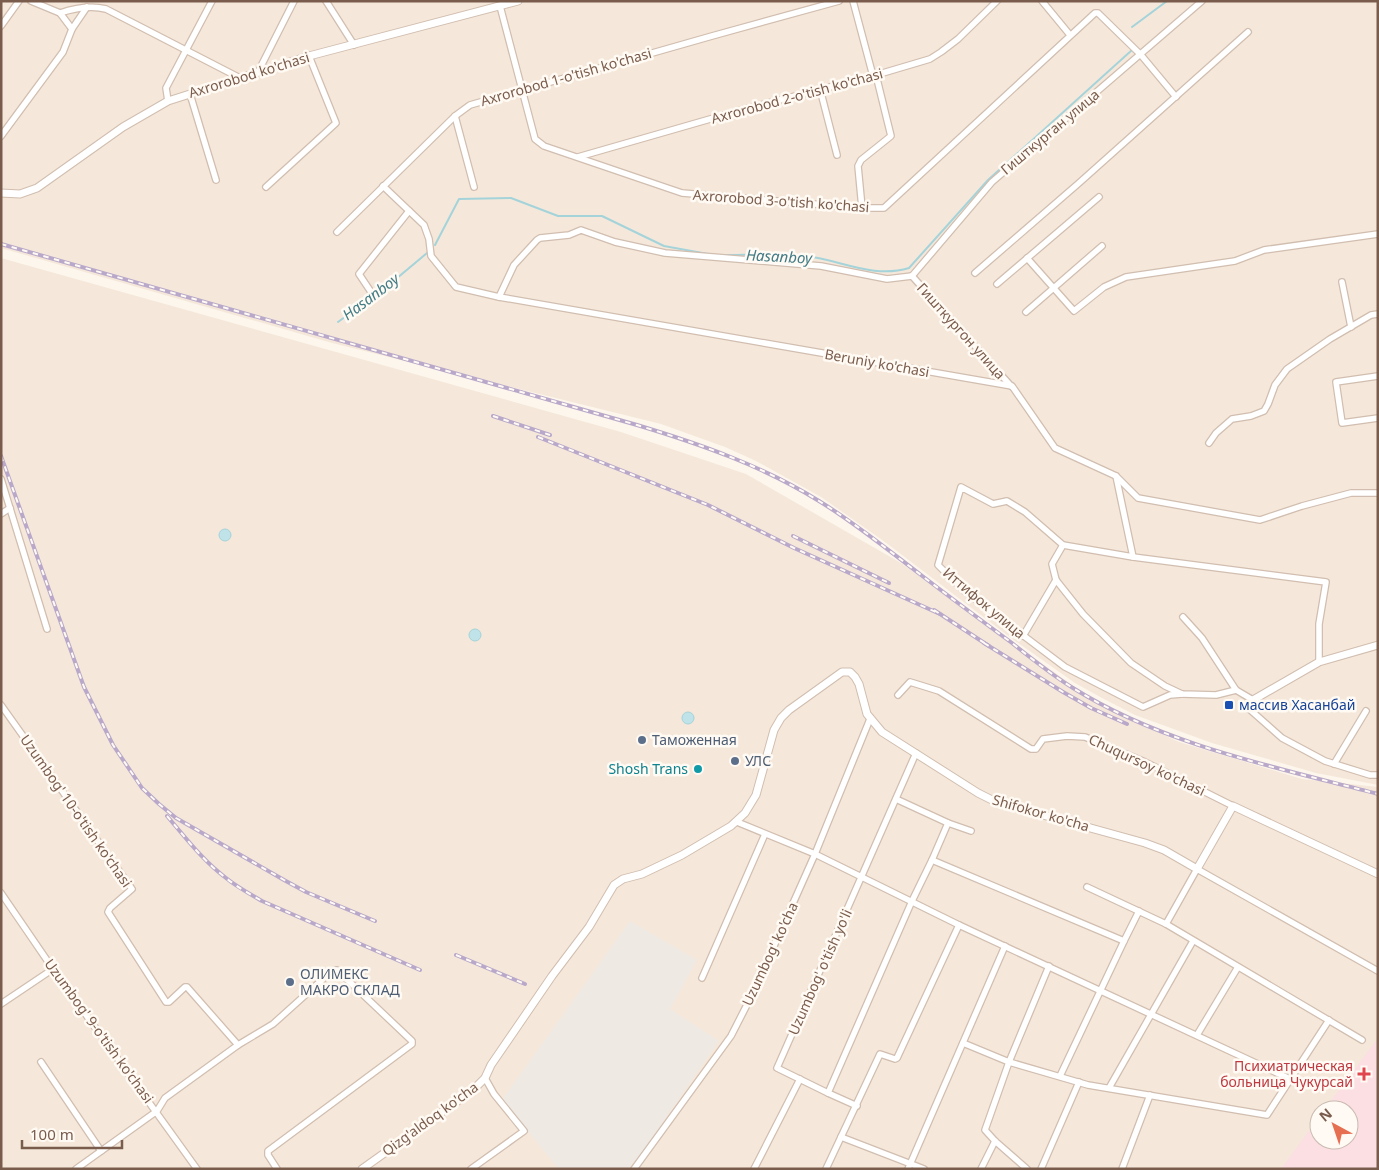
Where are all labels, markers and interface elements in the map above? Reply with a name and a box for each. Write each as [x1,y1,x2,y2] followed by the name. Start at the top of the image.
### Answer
[478,43,654,110] street label: Axrorobod 1-o'tish ko'chasi
[186,47,312,102] street label: Axrorobod ko'chasi
[709,63,885,128] street label: Axrorobod 2-o'tish ko'chasi
[996,85,1103,179] street label: Гишткурган улица
[692,185,870,216] street label: Axrorobod 3-o'tish ko'chasi
[745,244,814,268] water label: Hasanboy
[338,268,404,324] water label: Hasanboy
[913,278,1010,383] street label: Гишткургон улица
[823,344,931,381] street label: Beruniy ko'chasi
[939,563,1029,643] street label: Иттифок улица
[1239,695,1355,714] place label: массив Хасанбай
[1223,699,1235,711] marker: массив Хасанбай
[1086,729,1209,800] street label: Chuqursoy ko'chasi
[652,730,737,749] place label: Таможенная
[16,731,136,891] street label: Uzumbog' 10-o'tish ko'chasi
[636,734,648,746] marker: Таможенная
[745,751,771,770] place label: УЛС
[729,755,741,767] marker: УЛС
[608,759,688,778] place label: Shosh Trans
[692,763,704,775] marker: Shosh Trans
[990,790,1092,835] street label: Shifokor ko'cha
[737,899,802,1009] street label: Uzumbog' ko'cha
[783,906,856,1038] street label: Uzumbog' o'tish yo'li
[40,955,158,1107] street label: Uzumbog' 9-o'tish ko'chasi
[300,964,401,999] place label: ОЛИМЕКС МАКРО СКЛАД
[284,976,296,988] marker: ОЛИМЕКС МАКРО СКЛАД
[1220,1056,1353,1091] place label: Психиатрическая больница Чукурсай
[1357,1067,1371,1081] marker: Психиатрическая больница Чукурсай
[378,1077,482,1160] street label: Qizg'aldoq ko'cha
[1309,1100,1359,1150] north arrow
[1315,1104,1336,1126] text: N
[22,1118,122,1150] scale bar
[30,1124,74,1144] text: 100 m

